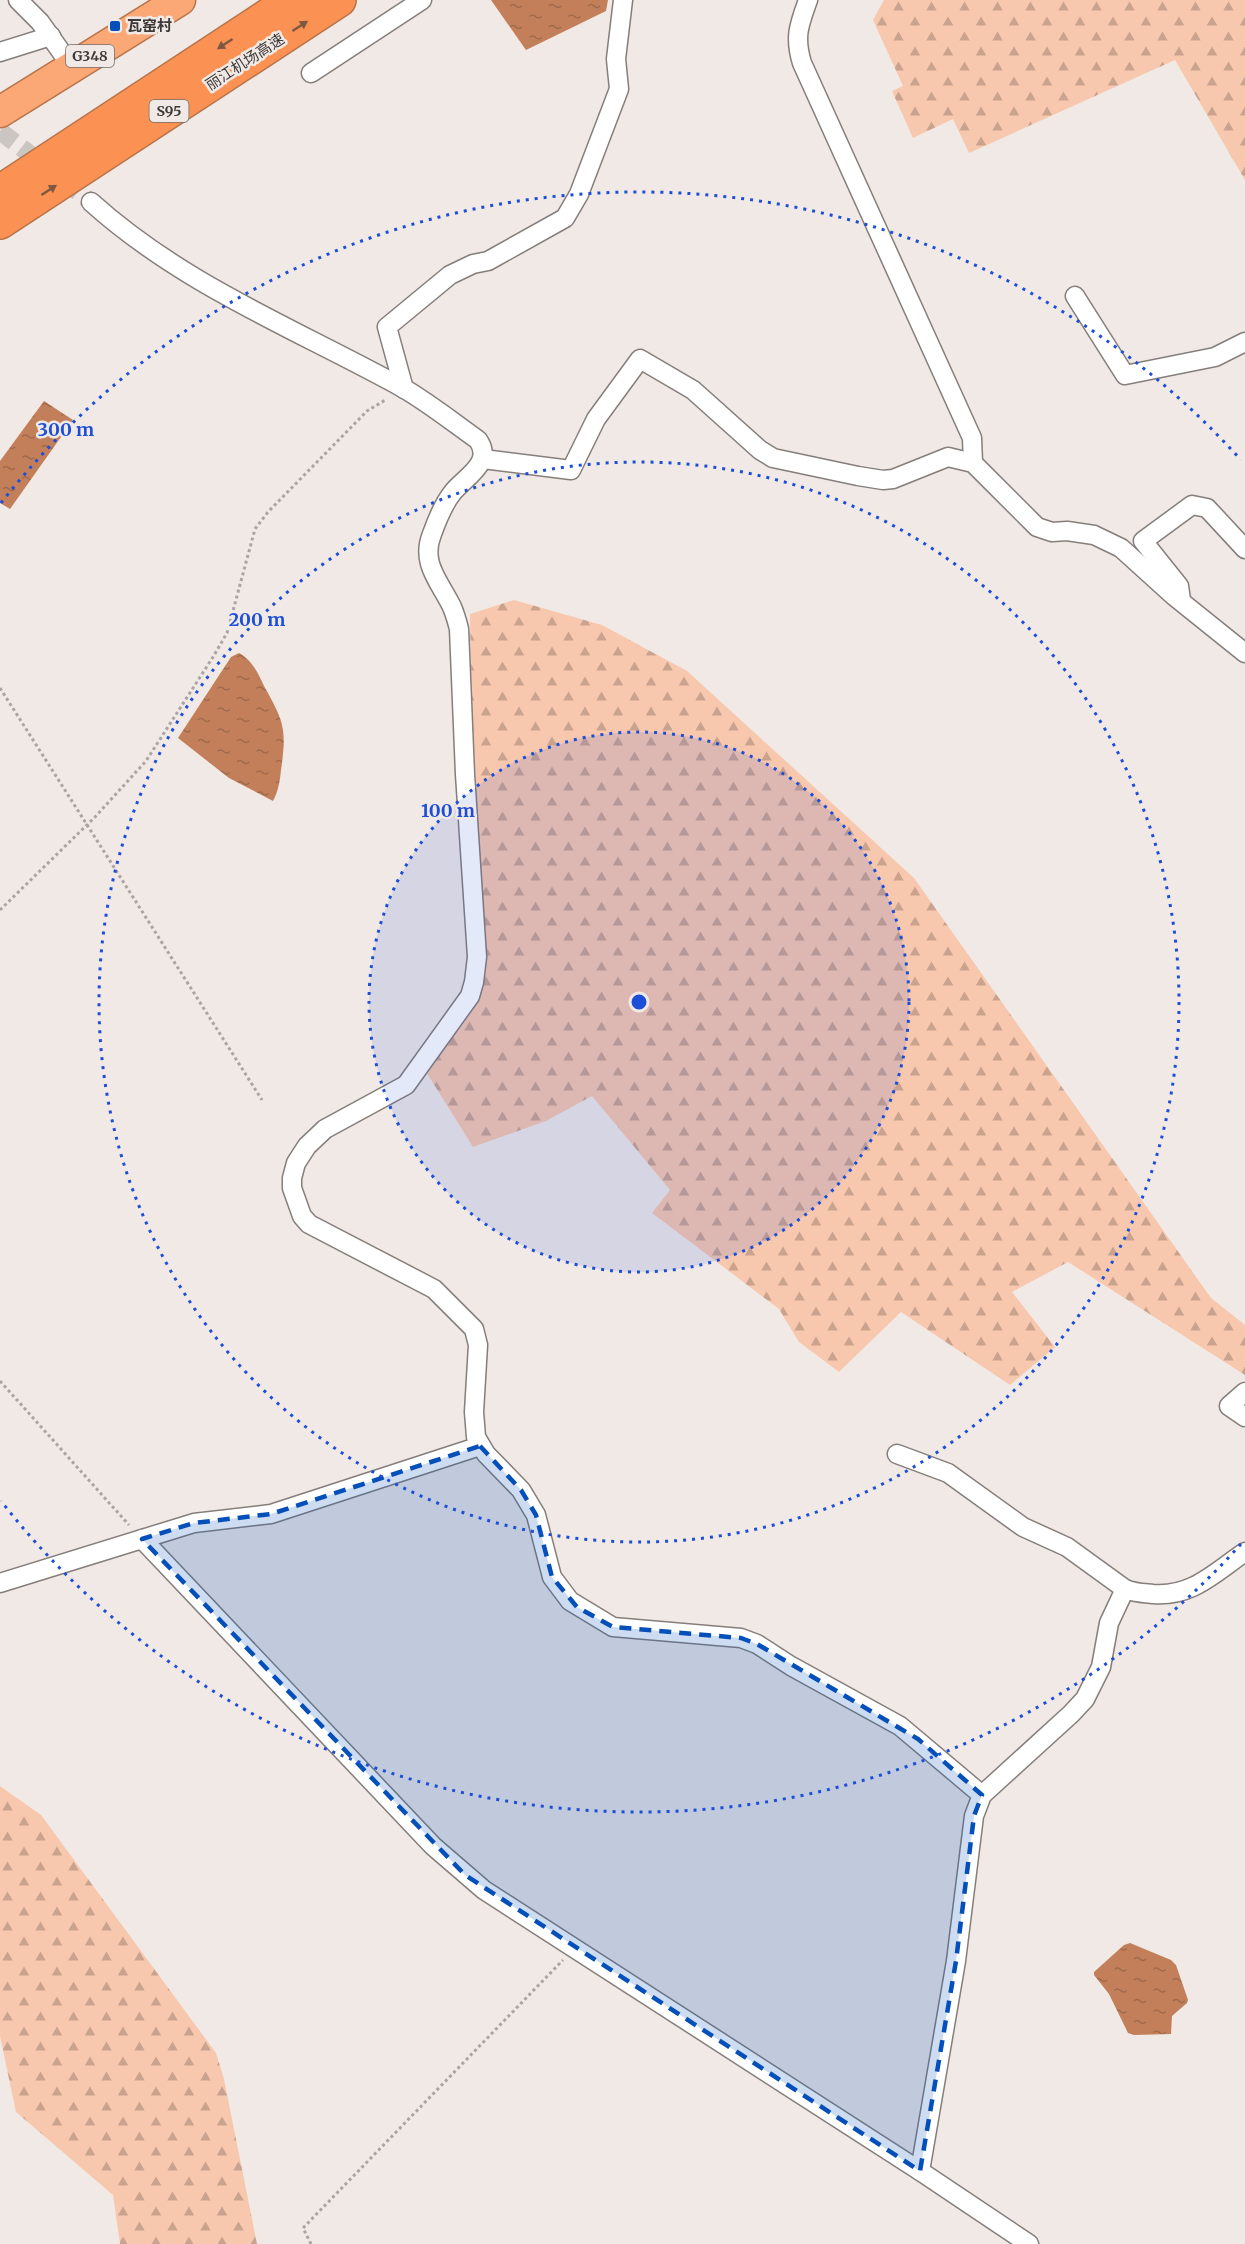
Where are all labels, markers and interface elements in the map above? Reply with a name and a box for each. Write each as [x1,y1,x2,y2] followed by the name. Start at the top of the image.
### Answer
[127,16,172,35] place label: 瓦窑村
[108,19,122,33] marker: 瓦窑村
[291,20,308,31] one-way arrow
[202,29,288,94] street label: 丽江机场高速
[217,38,234,49] one-way arrow
[66,45,114,67] road number: G348
[150,100,188,122] road number: S95
[41,185,57,196] one-way arrow
[38,418,94,441] text: 300 m
[229,608,285,631] text: 200 m
[421,799,475,822] text: 100 m
[629,992,649,1012] centre of rings

